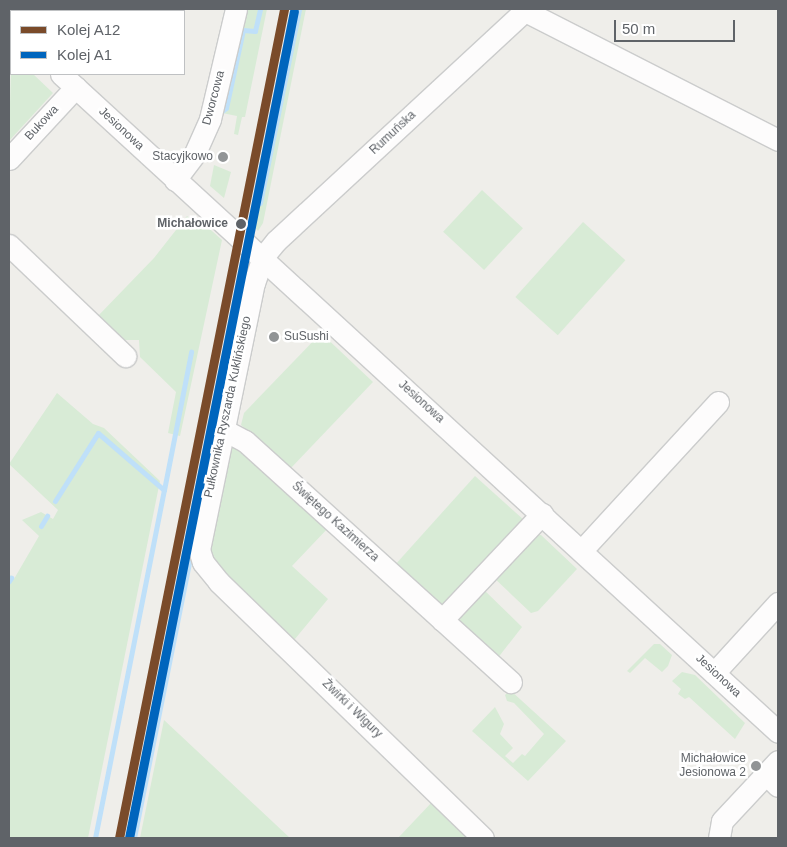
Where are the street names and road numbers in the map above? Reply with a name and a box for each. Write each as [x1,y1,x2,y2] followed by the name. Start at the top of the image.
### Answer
[200,69,228,127] street label: Dworcowa
[22,102,62,144] street label: Bukowa
[95,104,147,154] street label: Jesionowa
[367,108,419,158] street label: Rumuńska
[202,315,254,499] street label: Pułkownika Ryszarda Kuklińskiego
[395,378,447,426] street label: Jesionowa
[289,479,381,565] street label: Świętego Kazimierza
[692,651,744,701] street label: Jesionowa
[319,677,385,741] street label: Żwirki i Wigury

